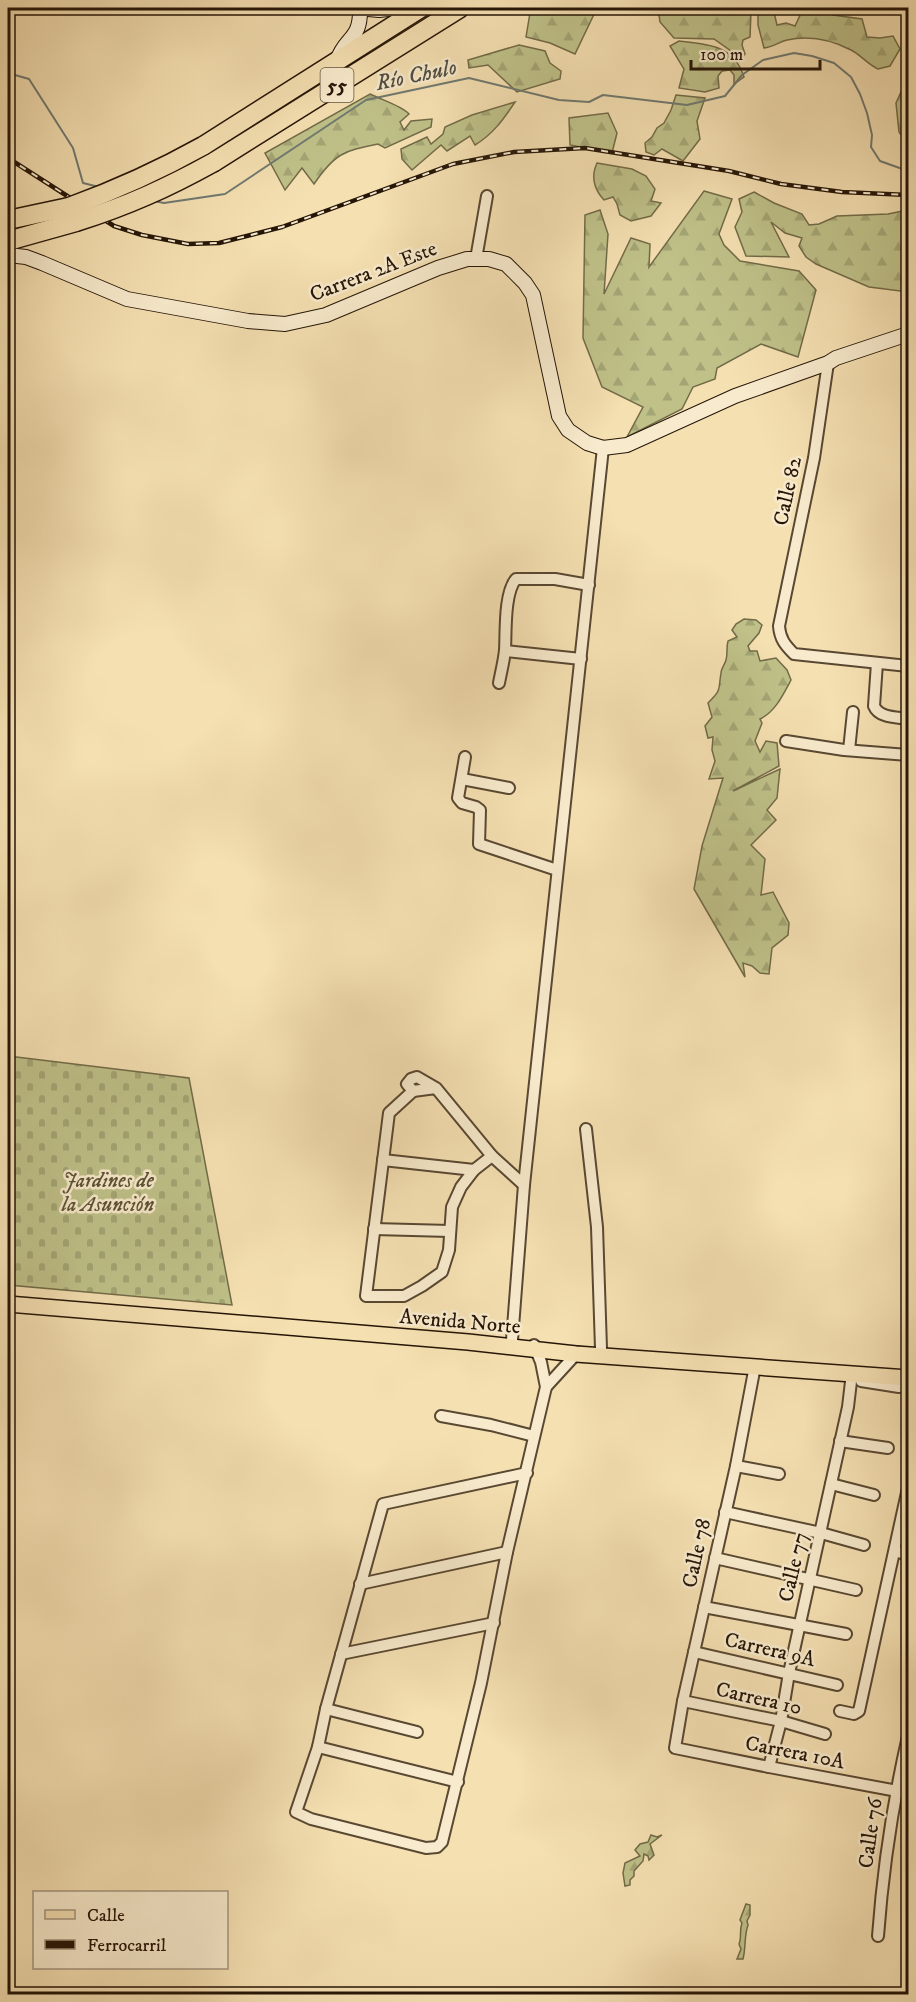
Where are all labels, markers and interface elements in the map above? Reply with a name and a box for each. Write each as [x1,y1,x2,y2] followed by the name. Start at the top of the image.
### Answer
[691,33,820,71] scale bar
[700,44,743,66] text: 100 m
[372,54,459,97] water label: Río Chulo
[320,68,354,102] road number: 55
[306,236,441,308] street label: Carrera 2A Este
[768,454,808,528] street label: Calle 82
[61,1168,154,1218] park label: Jardines de la Asunción
[398,1304,522,1340] street label: Avenida Norte
[677,1516,717,1590] street label: Calle 78
[773,1530,815,1605] street label: Calle 77
[722,1627,818,1673] street label: Carrera 9A
[713,1676,804,1721] street label: Carrera 10
[743,1731,847,1775] street label: Carrera 10A
[853,1795,889,1870] street label: Calle 76
[33,1891,228,1969] legend
[87,1905,125,1927] text: Calle
[87,1935,167,1957] text: Ferrocarril

